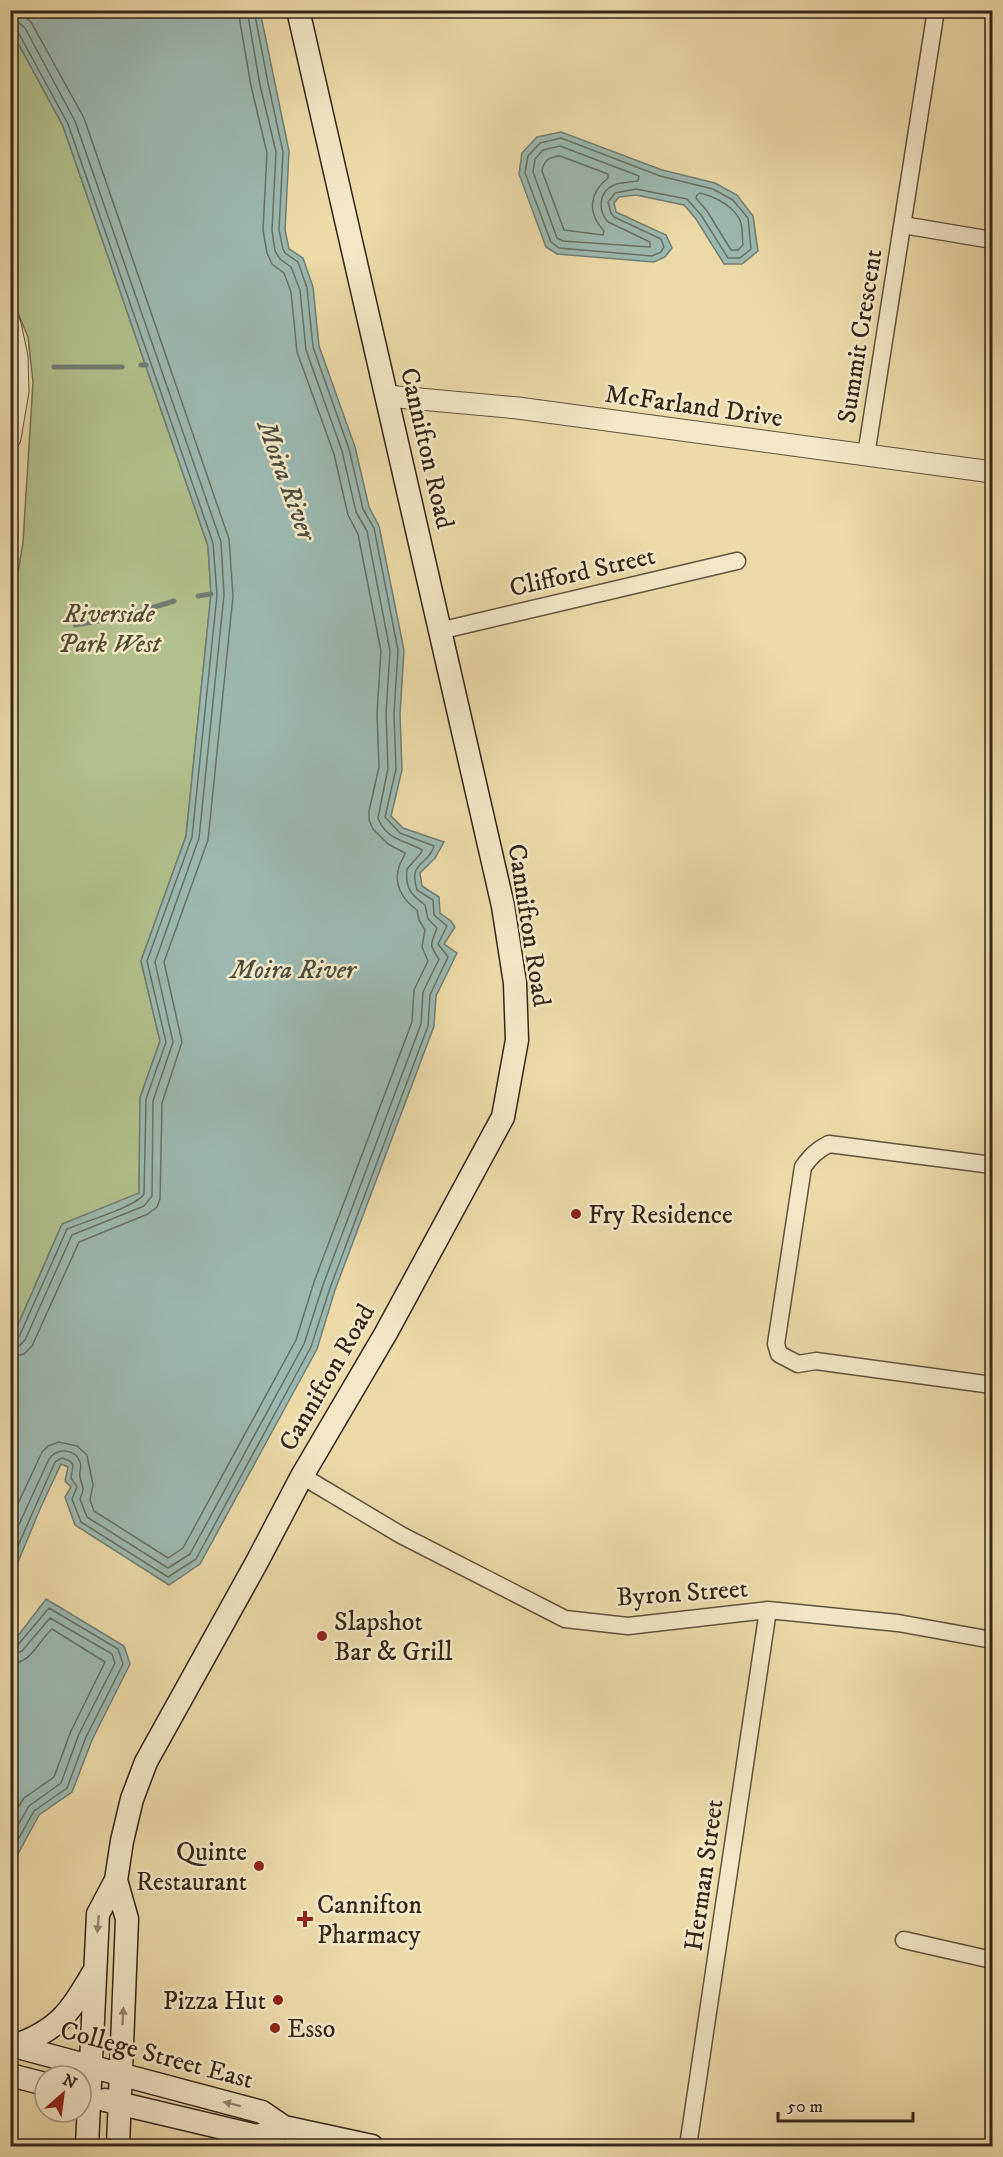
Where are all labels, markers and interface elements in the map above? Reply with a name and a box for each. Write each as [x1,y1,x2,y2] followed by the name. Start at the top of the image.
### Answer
[830,247,891,426] street label: Summit Crescent
[392,364,461,532] street label: Cannifton Road
[603,378,785,435] street label: McFarland Drive
[248,414,324,547] water label: Moira River
[506,540,658,605] street label: Clifford Street
[58,598,163,661] park label: Riverside Park West
[499,841,558,1009] street label: Cannifton Road
[229,953,358,987] water label: Moira River
[588,1199,733,1232] place label: Fry Residence
[569,1207,583,1221] marker: Fry Residence
[272,1298,383,1457] street label: Cannifton Road
[615,1572,749,1615] street label: Byron Street
[334,1606,453,1669] place label: Slapshot Bar & Grill
[315,1629,329,1643] marker: Slapshot Bar & Grill
[677,1797,731,1953] street label: Herman Street
[136,1836,247,1899] place label: Quinte Restaurant
[252,1859,266,1873] marker: Quinte Restaurant
[317,1889,422,1952] place label: Cannifton Pharmacy
[298,1912,312,1926] marker: Cannifton Pharmacy
[93,1914,103,1933] one-way arrow
[163,1985,266,2018] place label: Pizza Hut
[271,1993,285,2007] marker: Pizza Hut
[118,2007,127,2026] one-way arrow
[287,2013,335,2046] place label: Esso
[56,2014,257,2097] street label: College Street East
[268,2021,282,2035] marker: Esso
[33,2064,93,2124] north arrow
[59,2070,80,2094] text: N
[778,2085,913,2123] scale bar
[787,2096,823,2118] text: 50 m
[222,2098,241,2108] one-way arrow

